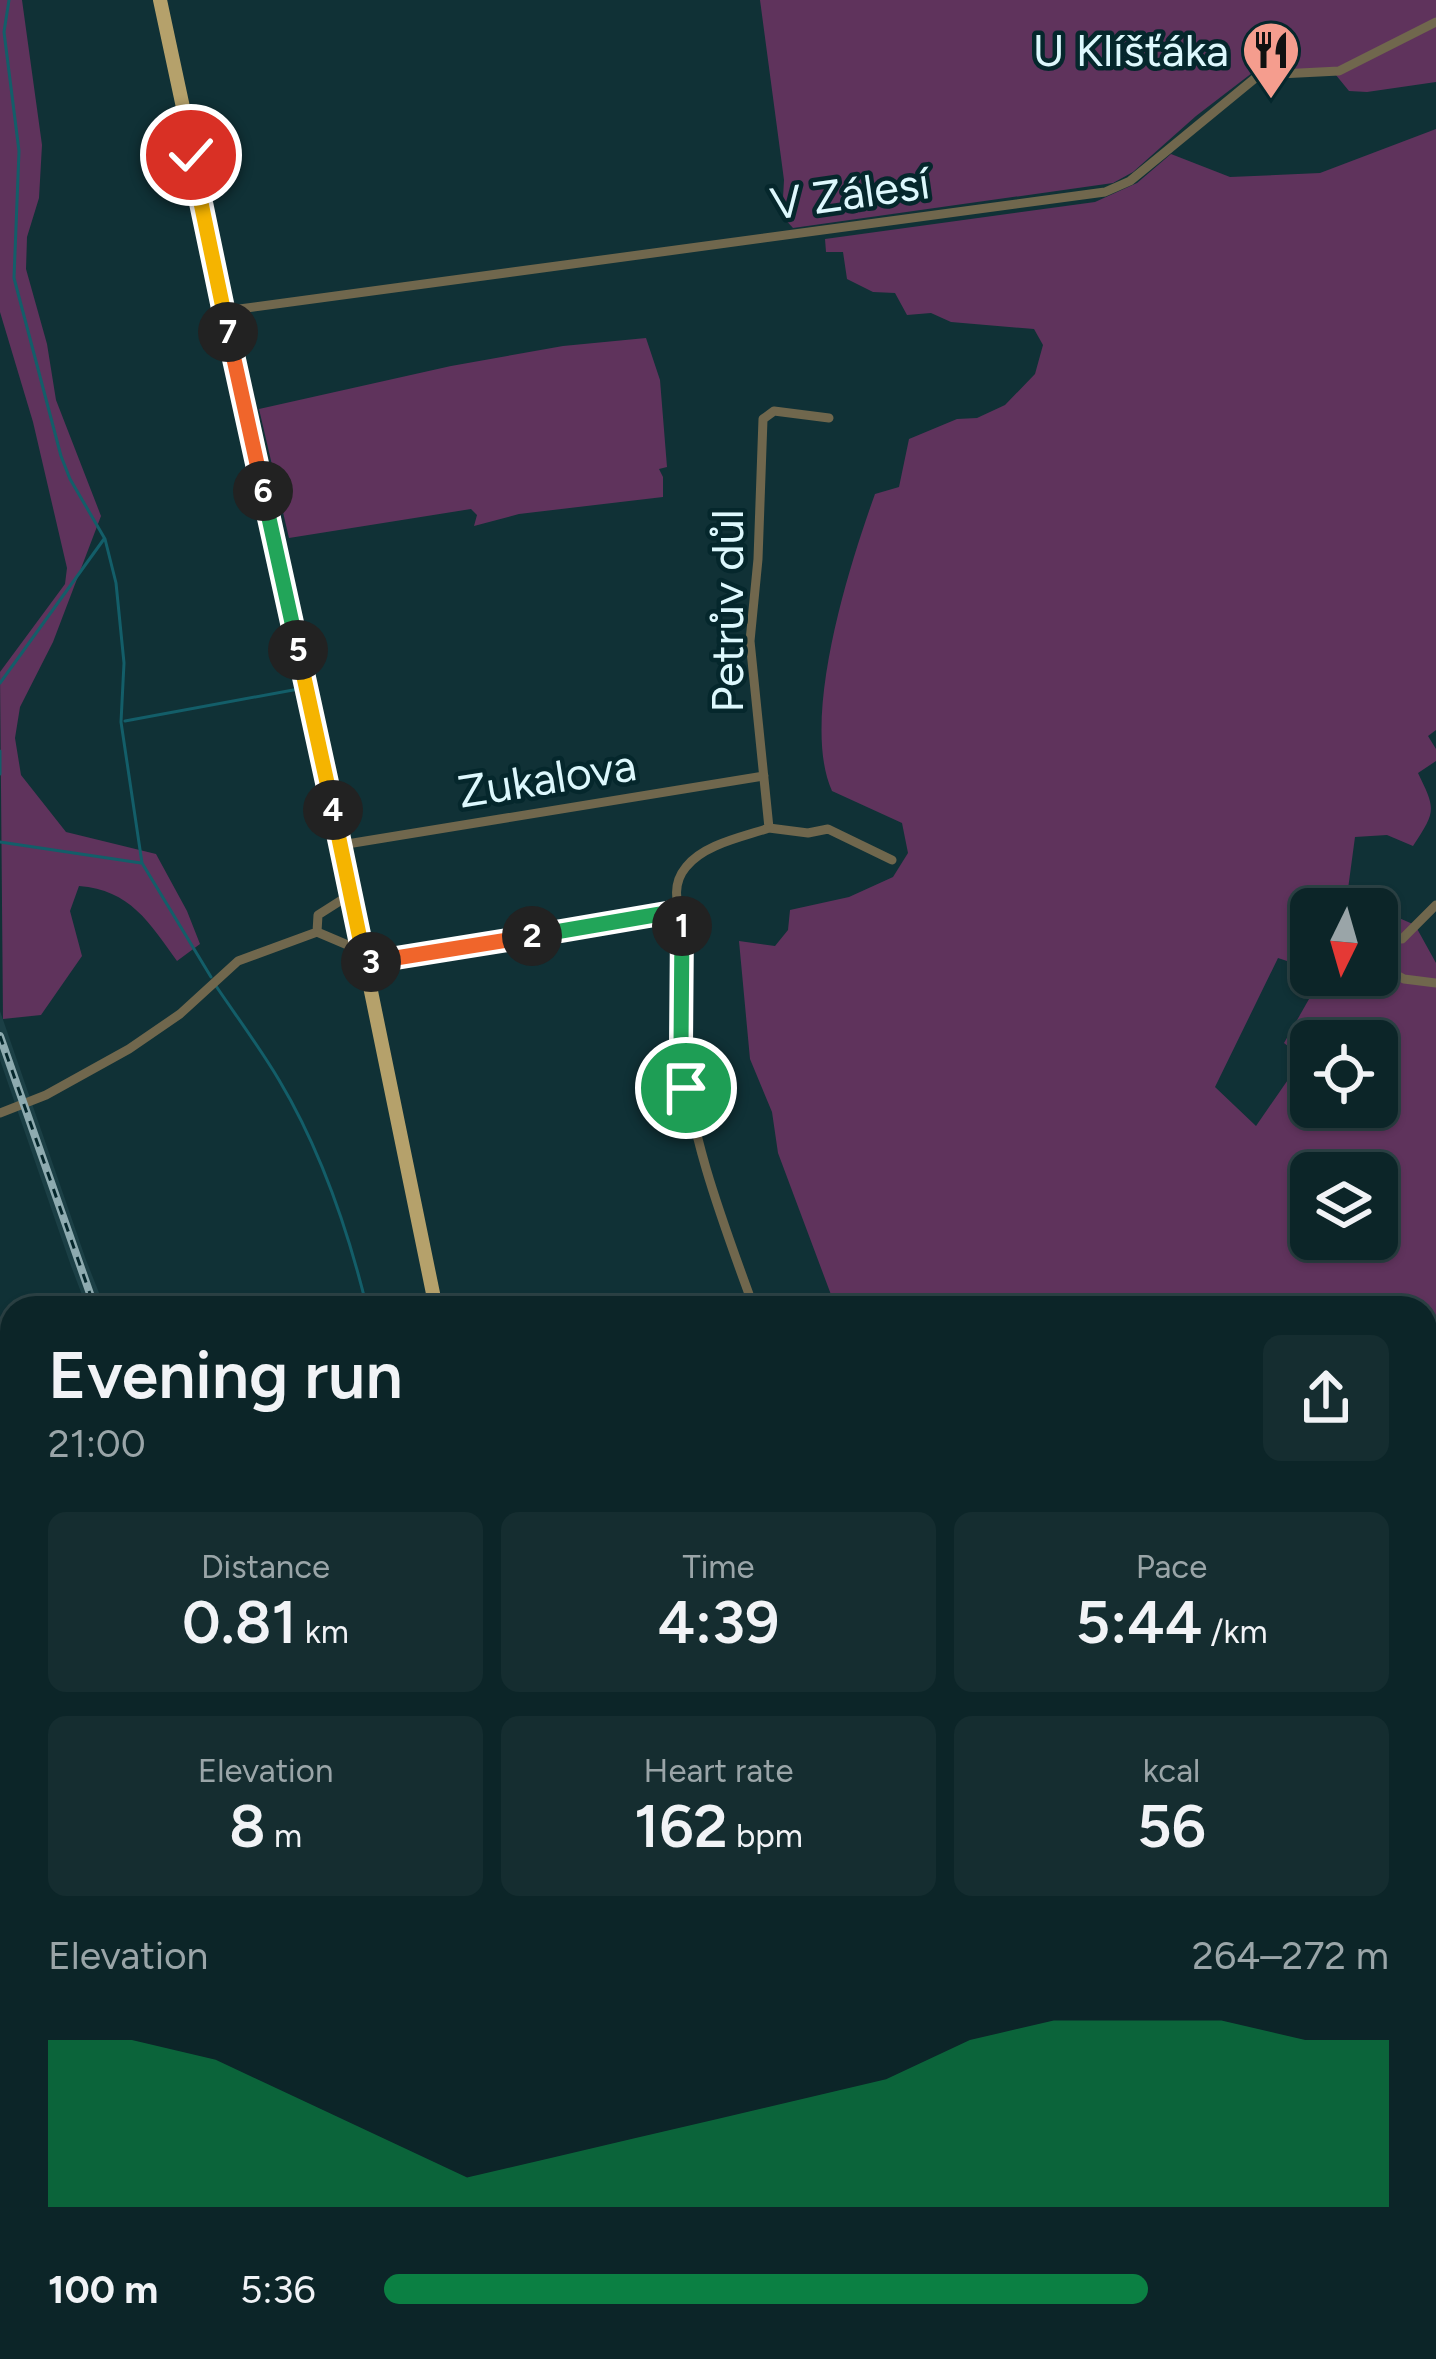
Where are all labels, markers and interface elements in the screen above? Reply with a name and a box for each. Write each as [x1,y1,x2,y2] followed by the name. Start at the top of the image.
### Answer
[1240,19,1302,101] restaurant icon: U Klíšťáka
[1033,23,1229,77] place label: U Klíšťáka
[140,104,242,206] pin
[158,122,224,188] icon: check
[767,155,935,231] street label: V Zálesí
[198,302,258,362] pin: 7
[219,312,237,351] text: 7
[233,461,293,521] pin: 6
[253,471,273,510] text: 6
[700,509,754,713] street label: Petrův důl
[268,620,328,680] pin: 5
[288,630,308,669] text: 5
[454,737,640,819] street label: Zukalova
[303,780,363,840] pin: 4
[323,790,343,829] text: 4
[1290,888,1398,996] north arrow
[1290,888,1398,1260] map controls
[652,896,712,956] pin: 1
[502,906,562,966] pin: 2
[675,906,689,945] text: 1
[522,916,542,955] text: 2
[341,932,401,992] pin: 3
[362,942,380,981] text: 3
[1290,1020,1398,1128] button: locate
[635,1037,737,1139] pin
[653,1055,719,1121] icon: arrive
[1290,1152,1398,1260] button: layers
[48,1335,403,1415] text: Evening run
[1263,1335,1389,1461] button: share
[48,1420,146,1467] text: 21:00
[201,1547,330,1586] text: Distance
[683,1547,754,1586] text: Time
[1136,1547,1207,1586] text: Pace
[182,1586,297,1658] text: 0.81
[657,1586,780,1658] text: 4:39
[1075,1586,1202,1658] text: 5:44
[297,1612,349,1651] text: km
[1202,1612,1268,1651] text: /km
[198,1751,333,1790] text: Elevation
[644,1751,793,1790] text: Heart rate
[1143,1751,1200,1790] text: kcal
[229,1790,266,1862] text: 8
[634,1790,728,1862] text: 162
[1137,1790,1206,1862] text: 56
[266,1816,302,1855] text: m
[728,1816,803,1855] text: bpm
[48,1932,208,1979] text: Elevation
[1192,1932,1389,1979] text: 264–272 m
[48,2266,158,2313] text: 100 m
[240,2266,316,2313] text: 5:36

